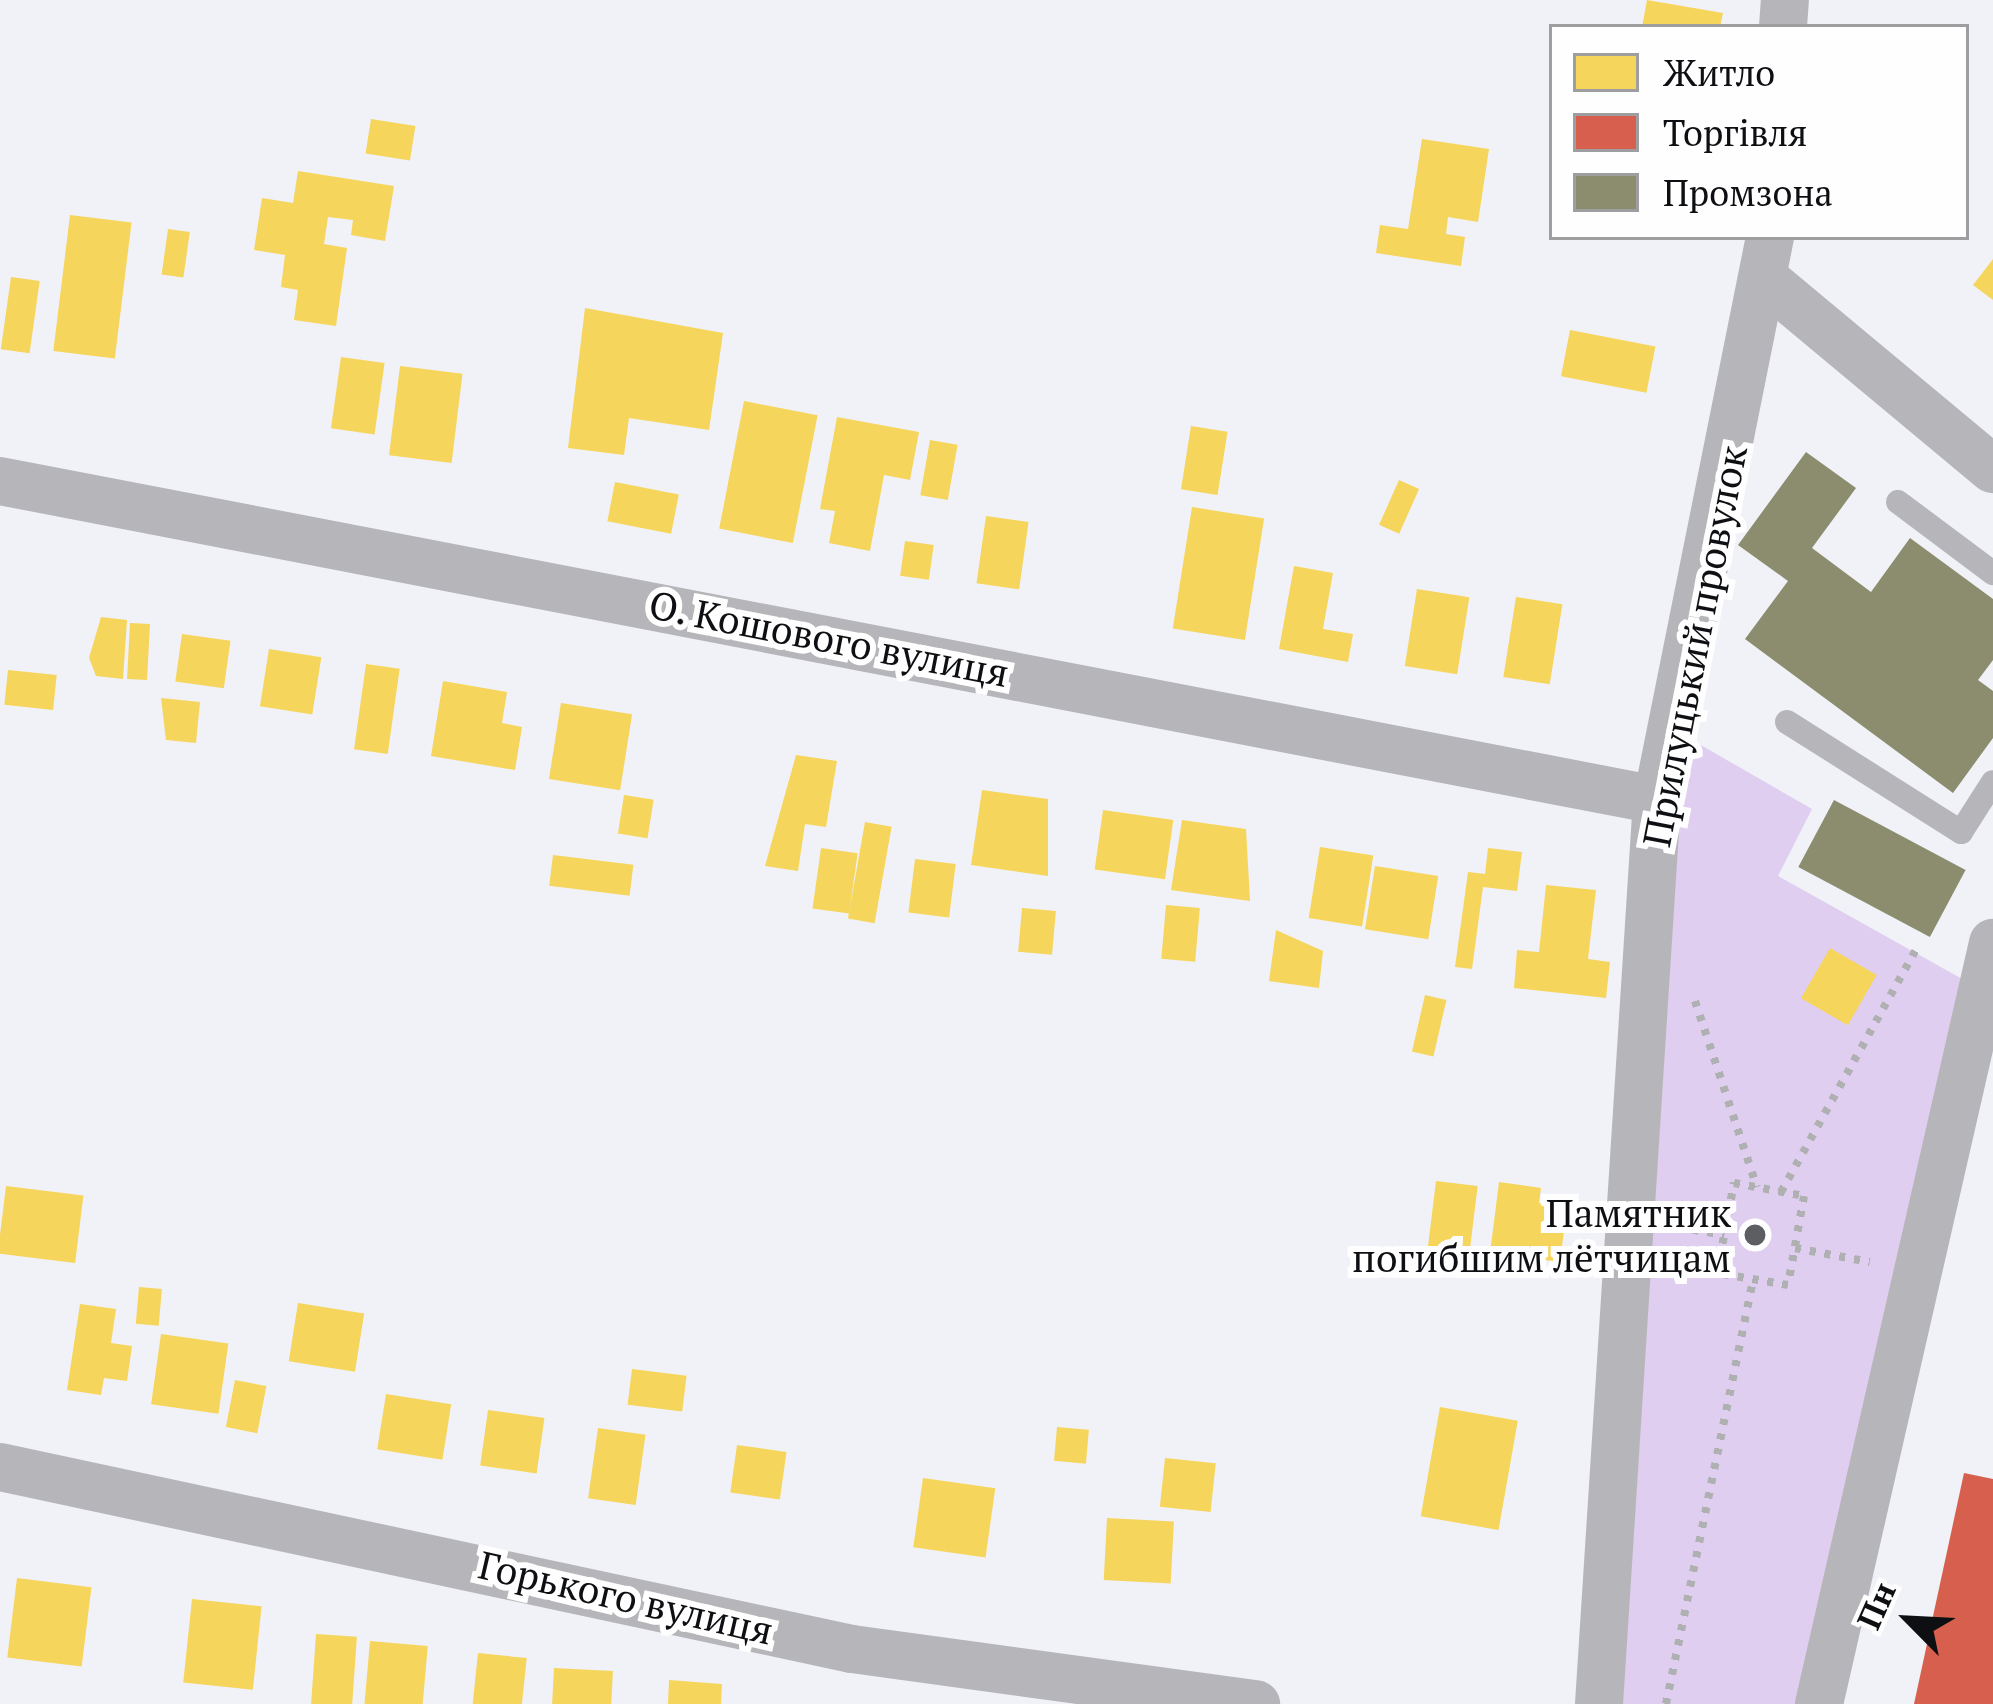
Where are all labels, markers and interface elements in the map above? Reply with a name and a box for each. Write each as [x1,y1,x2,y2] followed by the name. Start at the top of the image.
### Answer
[1549,24,1969,240] legend
[1663,49,1775,96] text: Житло
[1663,109,1807,156] text: Торгівля
[1663,169,1833,216] text: Промзона
[1632,441,1756,851] street label: Прилуцький провулок
[645,580,1013,696] street label: О. Кошового вулиця
[1351,1190,1731,1281] place label: Памятник погибшим лётчицам
[1742,1222,1768,1248] marker: Памятник погибшим лётчицам
[474,1540,778,1654] street label: Горького вулиця
[1849,1560,1969,1680] north arrow
[1846,1575,1905,1635] text: Пн

